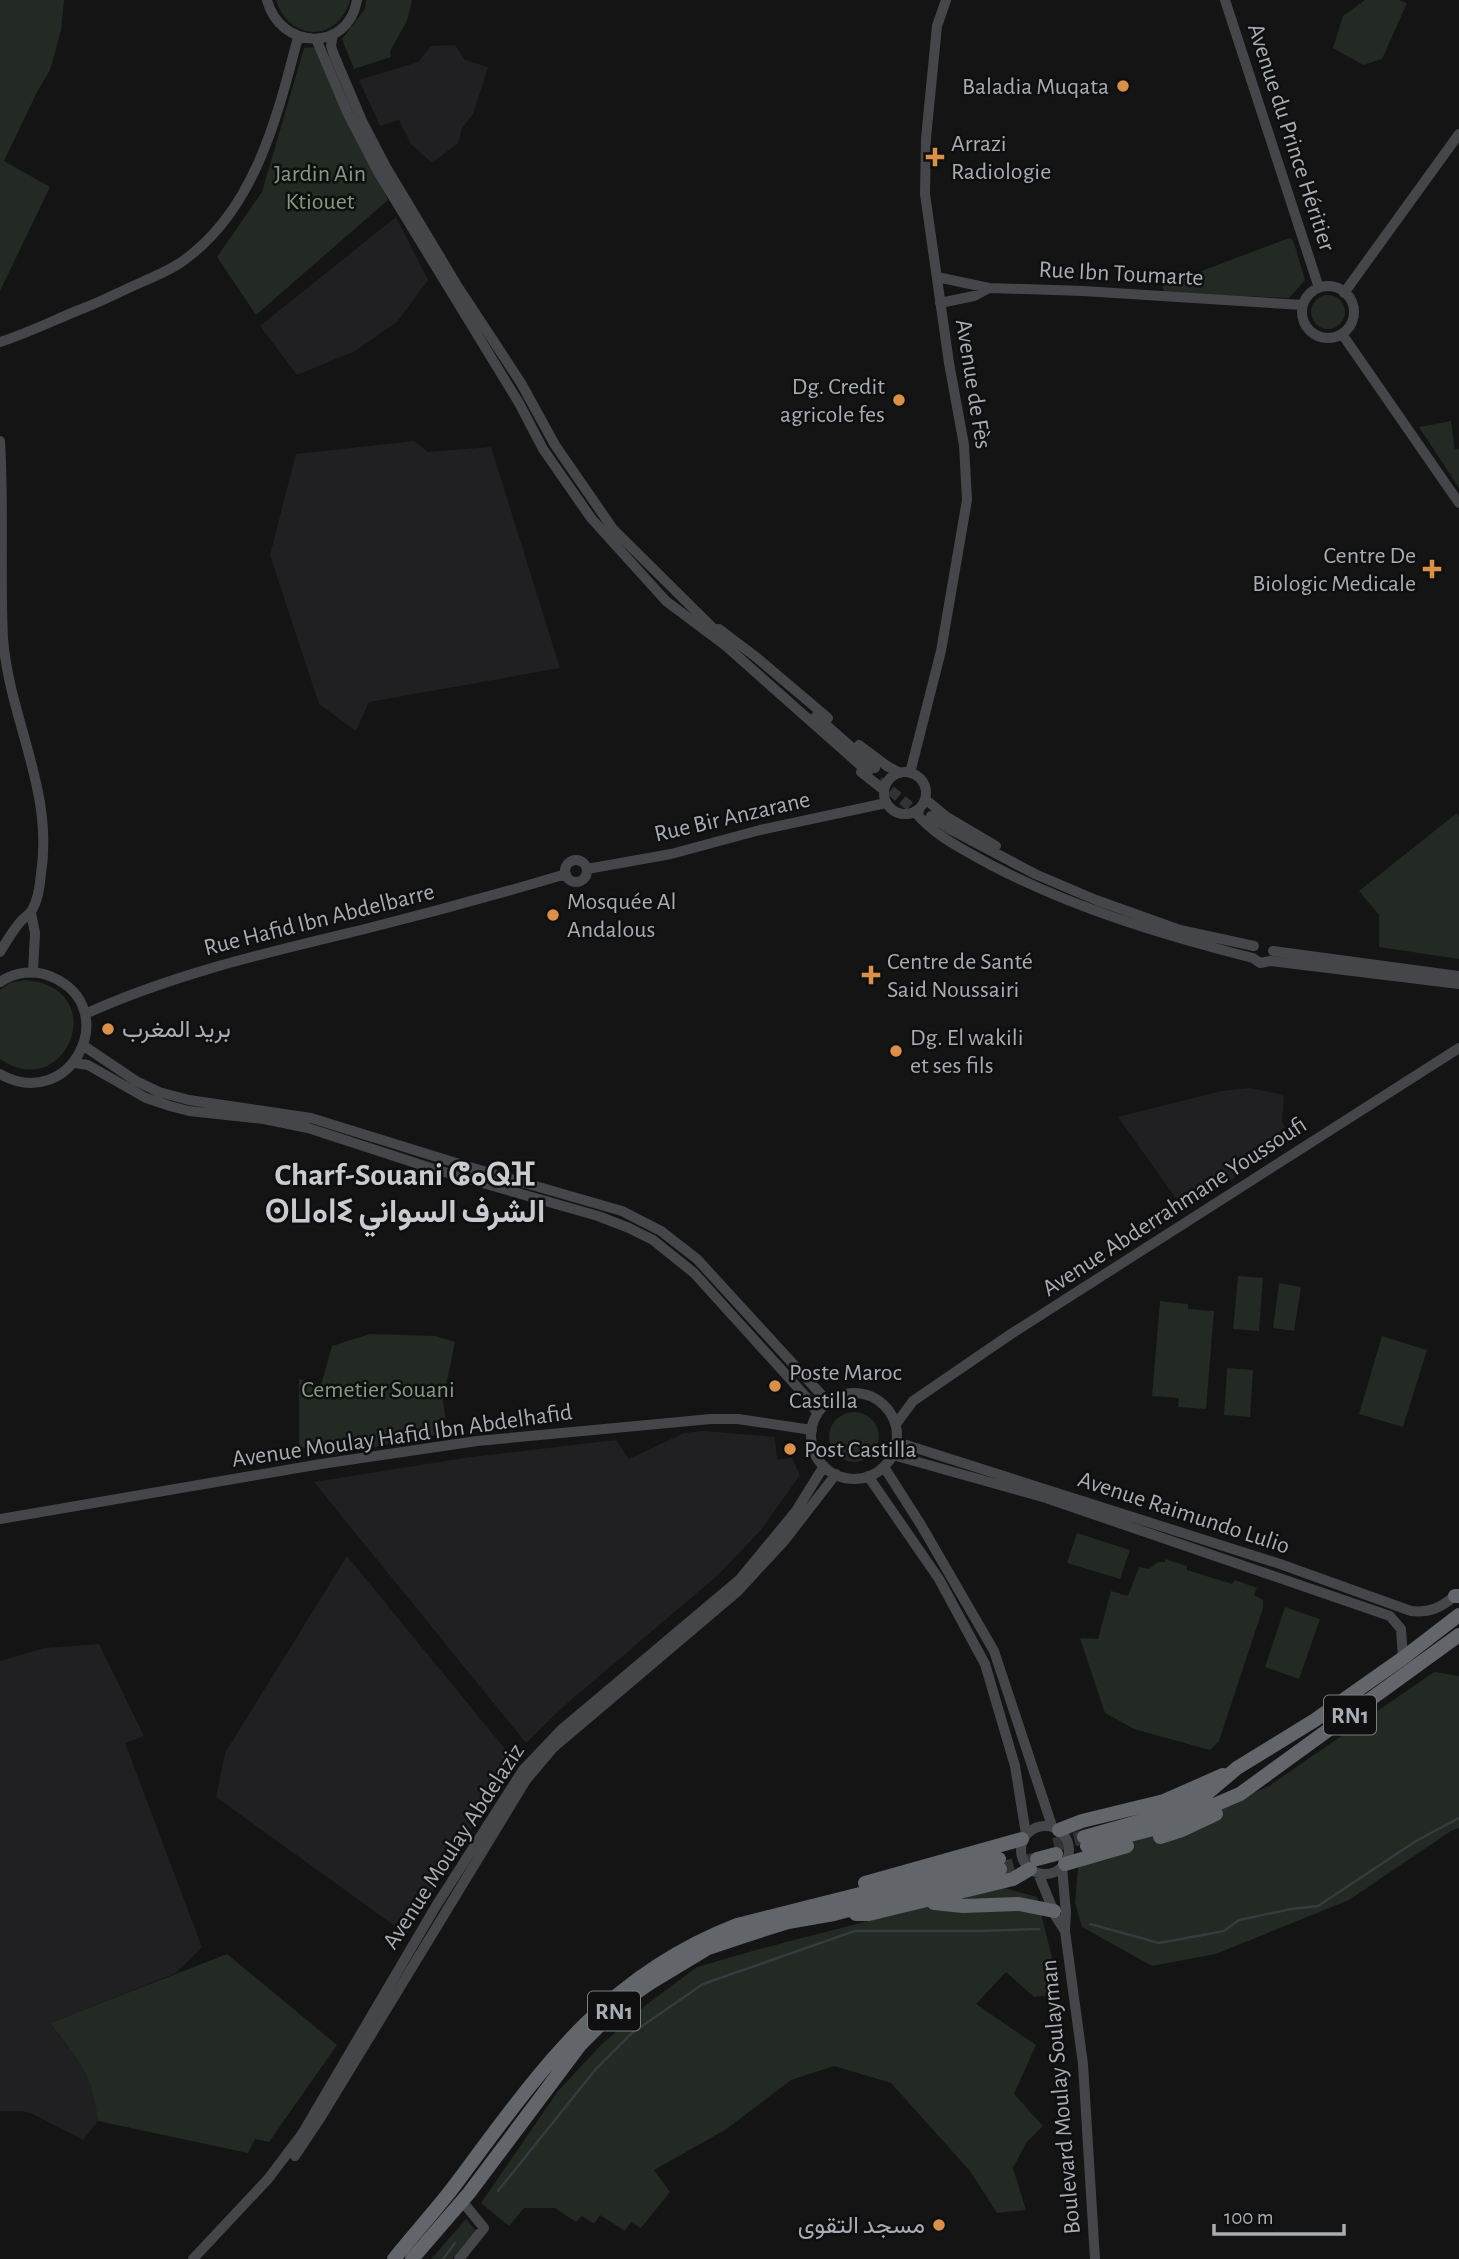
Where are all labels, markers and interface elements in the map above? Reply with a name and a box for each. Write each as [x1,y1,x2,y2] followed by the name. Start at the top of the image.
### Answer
[1243,21,1339,254] street label: Avenue du Prince Héritier
[962,75,1109,99] place label: Baladia Muqata
[1115,78,1131,94] marker: Baladia Muqata
[951,132,1051,184] place label: Arrazi Radiologie
[925,147,945,167] marker: Arrazi Radiologie
[274,162,366,214] park label: Jardin Ain Ktiouet
[1038,258,1204,290] street label: Rue Ibn Toumarte
[951,318,995,451] street label: Avenue de Fès
[780,375,885,427] place label: Dg. Credit agricole fes
[891,392,907,408] marker: Dg. Credit agricole fes
[1252,544,1416,596] place label: Centre De Biologic Medicale
[1422,559,1442,579] marker: Centre De Biologic Medicale
[652,787,812,847] street label: Rue Bir Anzarane
[201,880,437,960] street label: Rue Hafid Ibn Abdelbarre
[567,890,676,942] place label: Mosquée Al Andalous
[545,907,561,923] marker: Mosquée Al Andalous
[887,950,1033,1002] place label: Centre de Santé Said Noussairi
[861,965,881,985] marker: Centre de Santé Said Noussairi
[122,1018,231,1044] place label: بريد المغرب
[100,1021,116,1037] marker: بريد المغرب
[910,1026,1023,1078] place label: Dg. El wakili et ses fils
[888,1043,904,1059] marker: Dg. El wakili et ses fils
[1038,1112,1311,1301] street label: Avenue Abderrahmane Youssoufi
[265,1159,545,1238] district label: Charf-Souani ⵛⴰⵕⴼ ⵙⵡⴰⵏⵉ الشرف السواني
[789,1361,902,1413] place label: Poste Maroc Castilla
[301,1378,455,1402] park label: Cemetier Souani
[767,1378,783,1394] marker: Poste Maroc Castilla
[230,1400,574,1472] street label: Avenue Moulay Hafid Ibn Abdelhafid
[804,1438,917,1462] place label: Post Castilla
[782,1441,798,1457] marker: Post Castilla
[1075,1467,1293,1559] street label: Avenue Raimundo Lulio
[1324,1696,1376,1734] road number: RN1
[379,1739,529,1954] street label: Avenue Moulay Abdelaziz
[1037,1958,1085,2235] street label: Boulevard Moulay Soulayman
[588,1992,640,2030] road number: RN1
[1214,2192,1344,2236] scale bar
[1224,2207,1274,2228] text: 100 m
[798,2214,925,2240] place label: مسجد التقوى
[931,2217,947,2233] marker: مسجد التقوى

